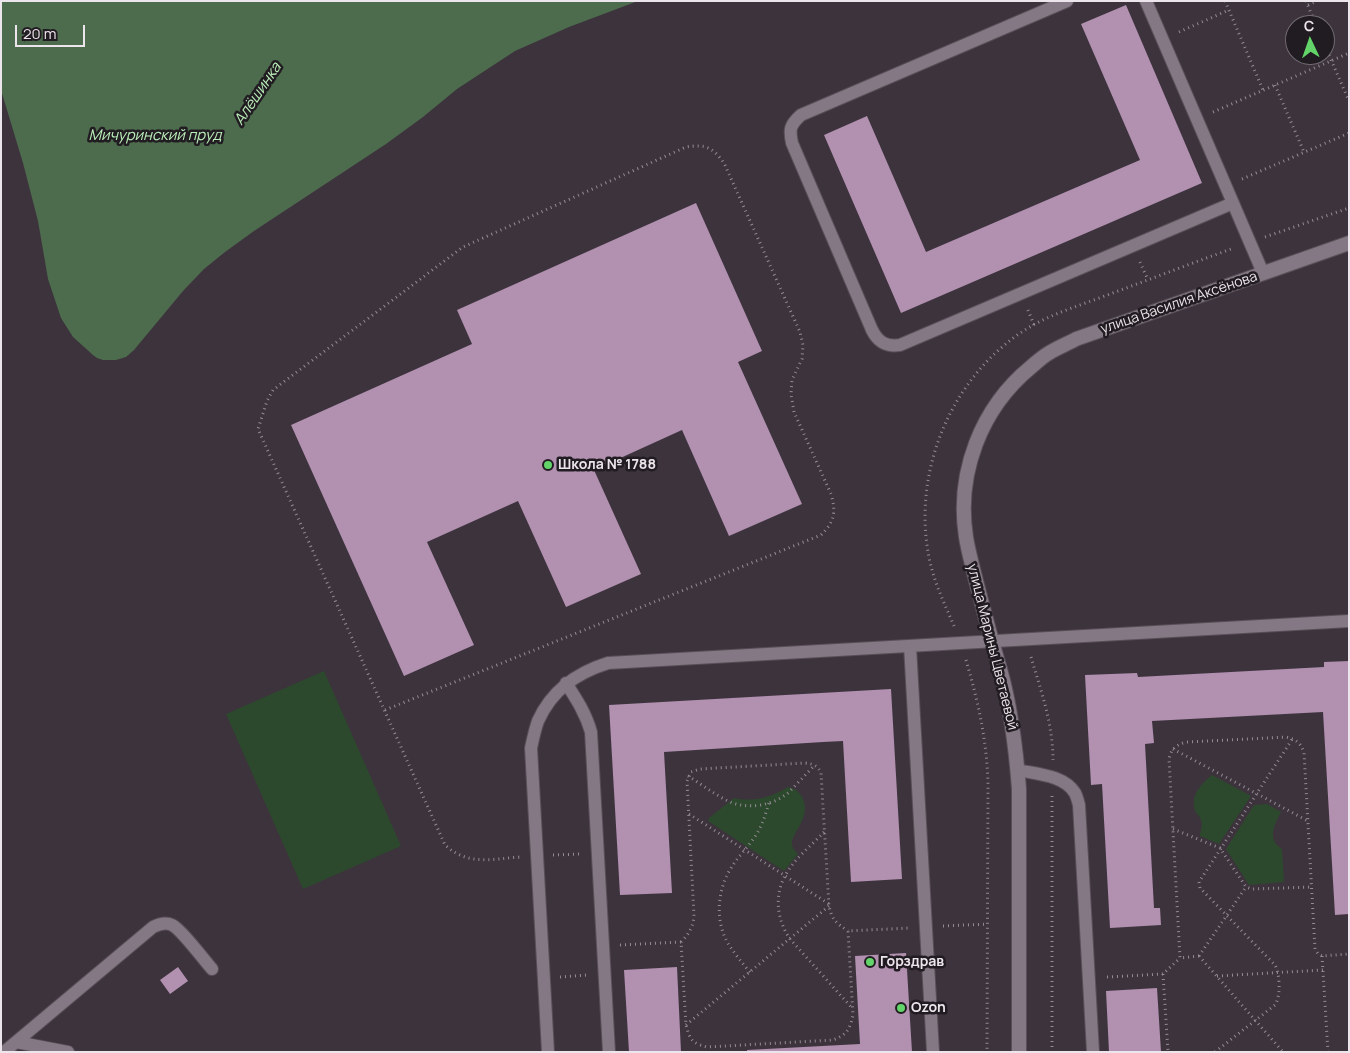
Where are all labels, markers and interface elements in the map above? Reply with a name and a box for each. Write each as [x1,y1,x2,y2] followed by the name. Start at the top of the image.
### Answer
[18,15,88,47] scale bar
[1285,15,1335,65] north arrow
[1304,16,1315,35] text: С
[23,23,56,44] text: 20 m
[231,59,285,129] water label: Алёшинка
[88,127,222,145] water label: Мичуринский пруд
[1099,268,1259,338] street label: улица Василия Аксёнова
[558,457,656,473] place label: Школа № 1788
[542,459,554,471] marker: Школа № 1788
[963,562,1021,732] street label: улица Марины Цветаевой
[880,954,944,970] place label: Горздрав
[864,956,876,968] marker: Горздрав
[911,1000,946,1016] place label: Ozon
[895,1002,907,1014] marker: Ozon

